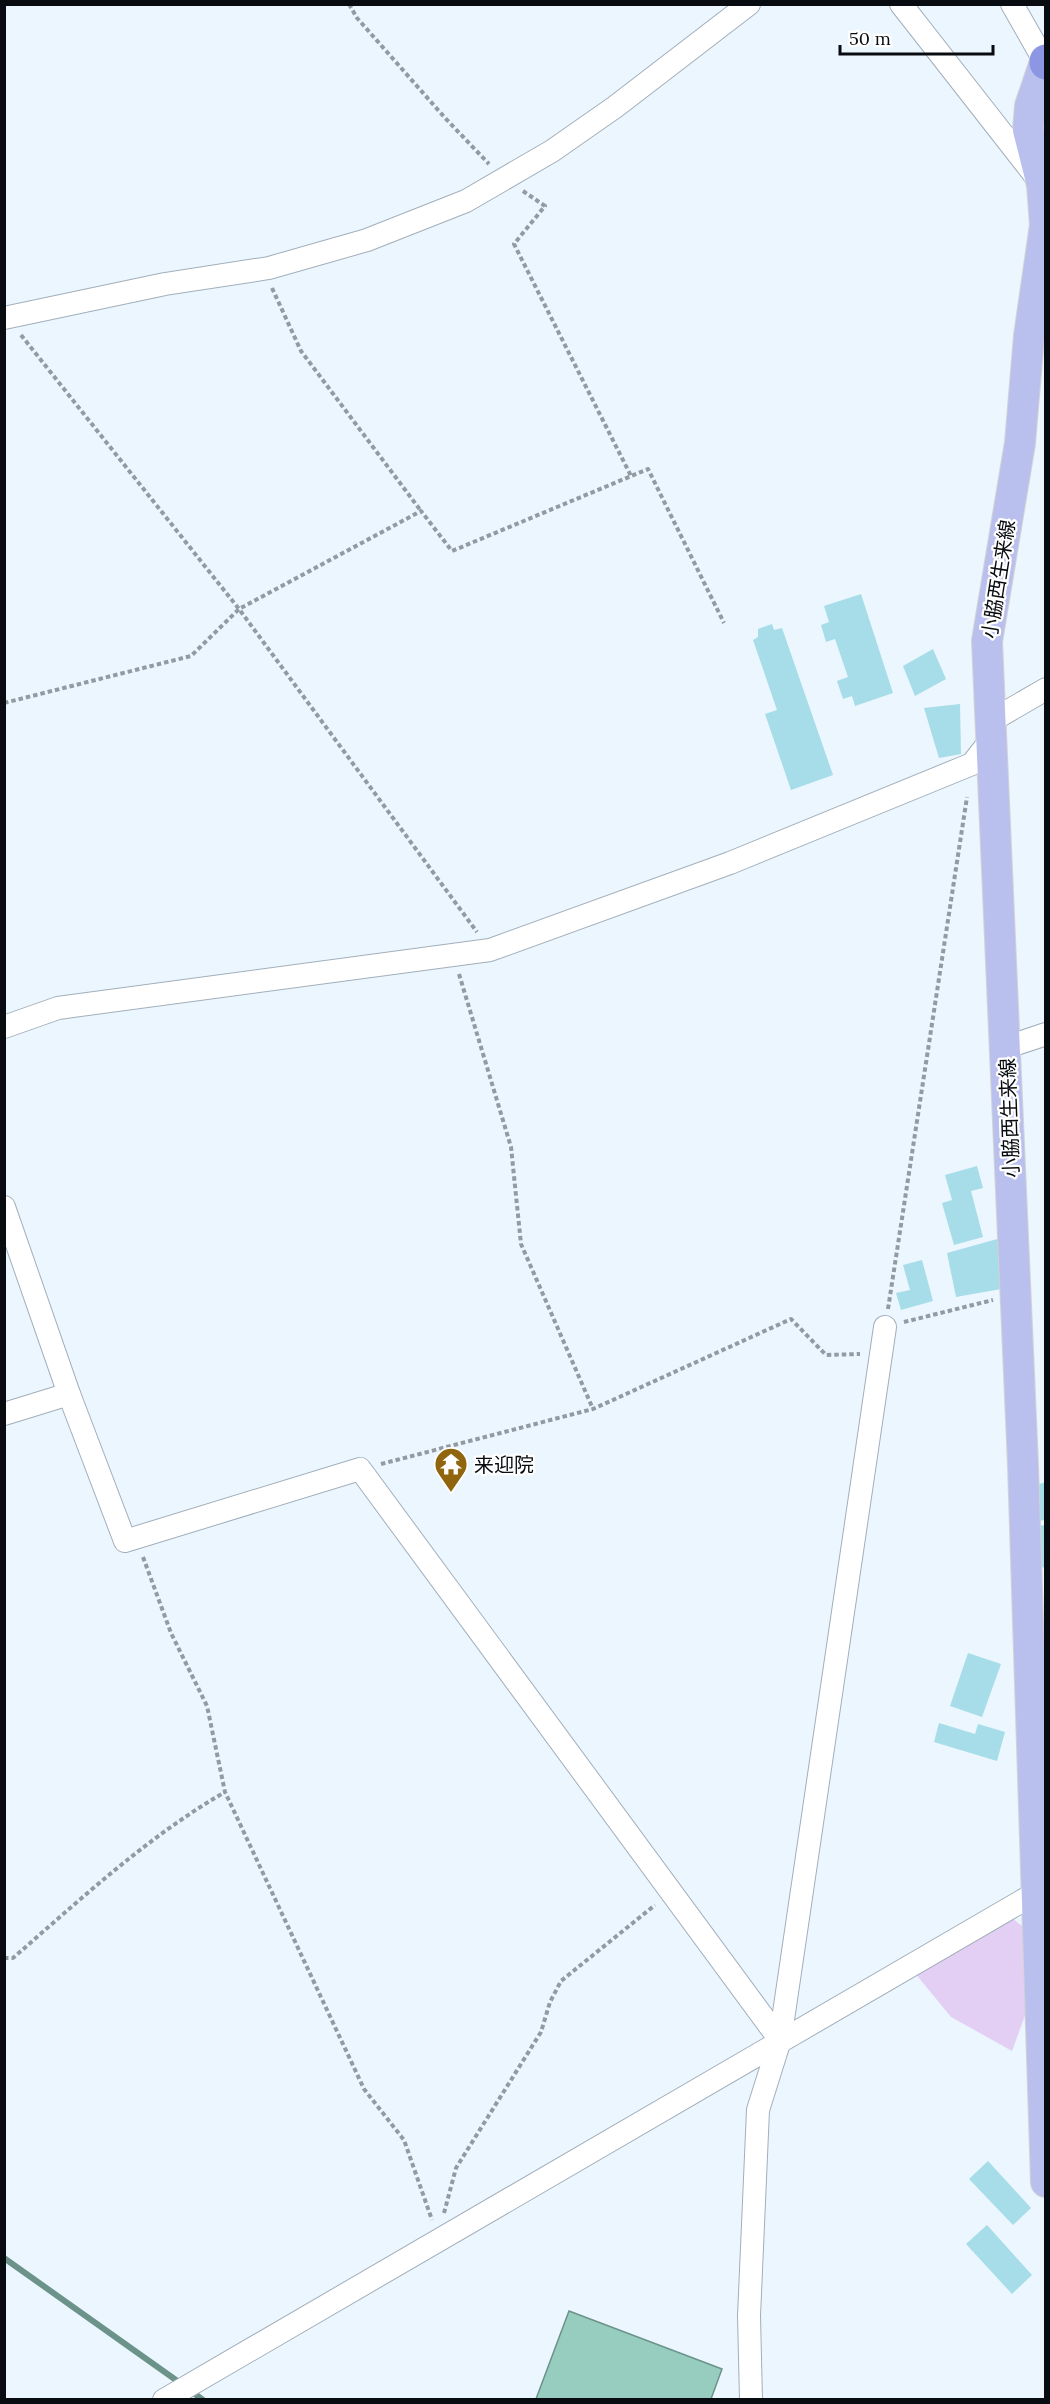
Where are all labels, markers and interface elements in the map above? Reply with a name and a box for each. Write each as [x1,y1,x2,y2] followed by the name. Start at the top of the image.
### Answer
[840,18,993,56] scale bar
[849,27,891,50] text: 50 m
[976,518,1020,640] street label: 小脇西生来線
[994,1058,1024,1178] street label: 小脇西生来線
[433,1446,469,1493] temple icon: 来迎院
[474,1452,534,1477] place label: 来迎院

